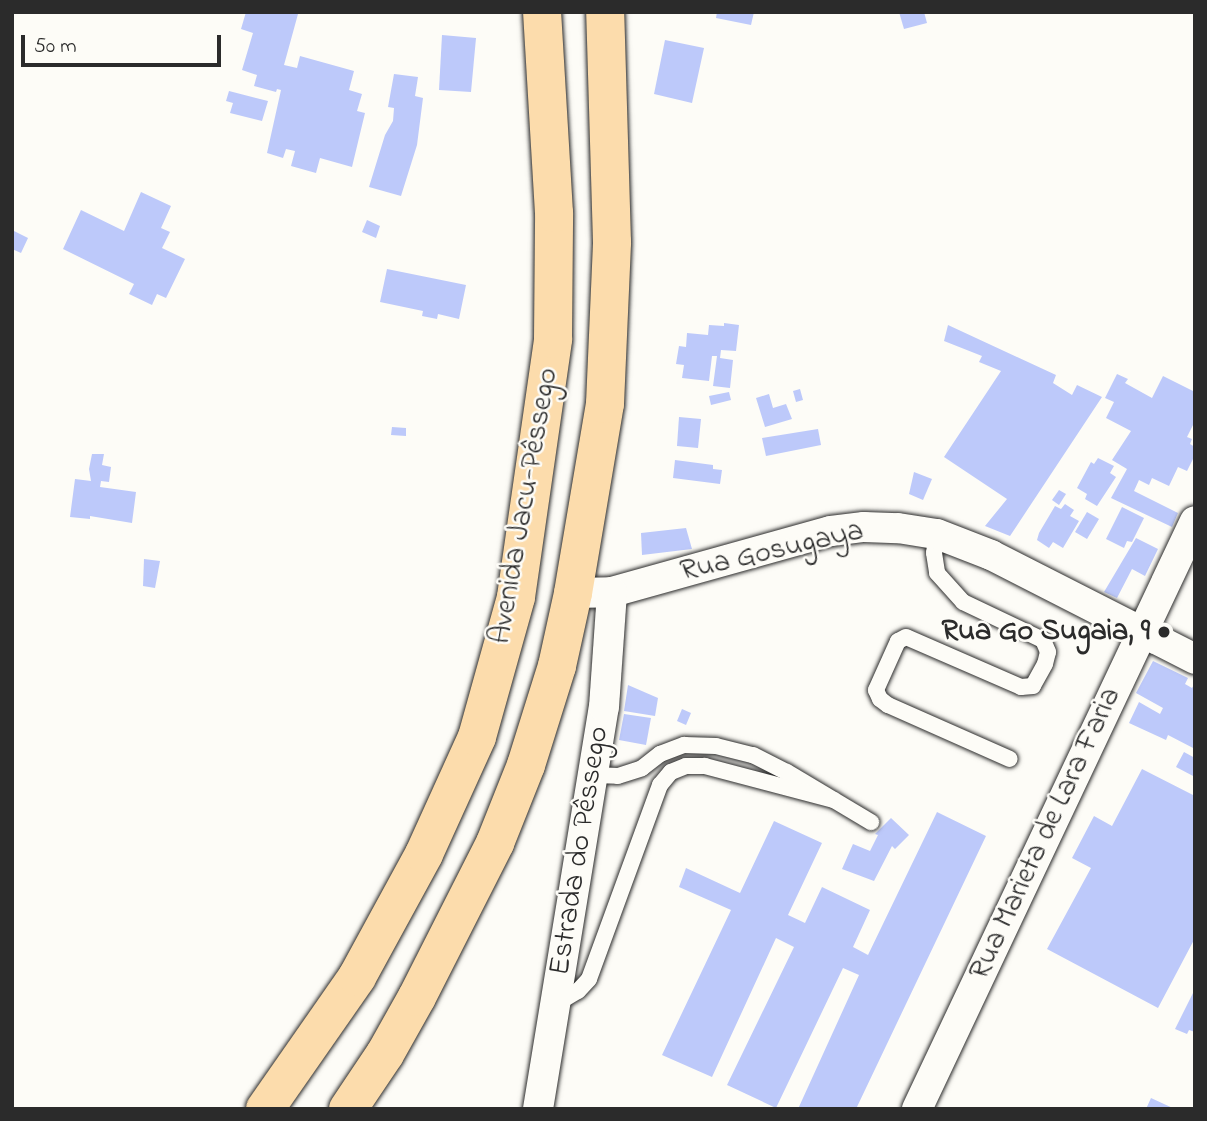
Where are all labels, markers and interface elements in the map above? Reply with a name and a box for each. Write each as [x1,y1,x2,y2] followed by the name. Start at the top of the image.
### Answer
[24,21,224,65] scale bar
[34,32,77,62] text: 50 m
[483,365,567,647] street label: Avenida Jacu-Pêssego
[677,513,867,591] street label: Rua Gosugaya
[941,614,1150,650] place label: Rua Go Sugaia, 9
[1156,624,1172,640] marker: Rua Go Sugaia, 9
[962,682,1130,986] street label: Rua Marieta de Lara Faria
[543,724,617,978] street label: Estrada do Pêssego

